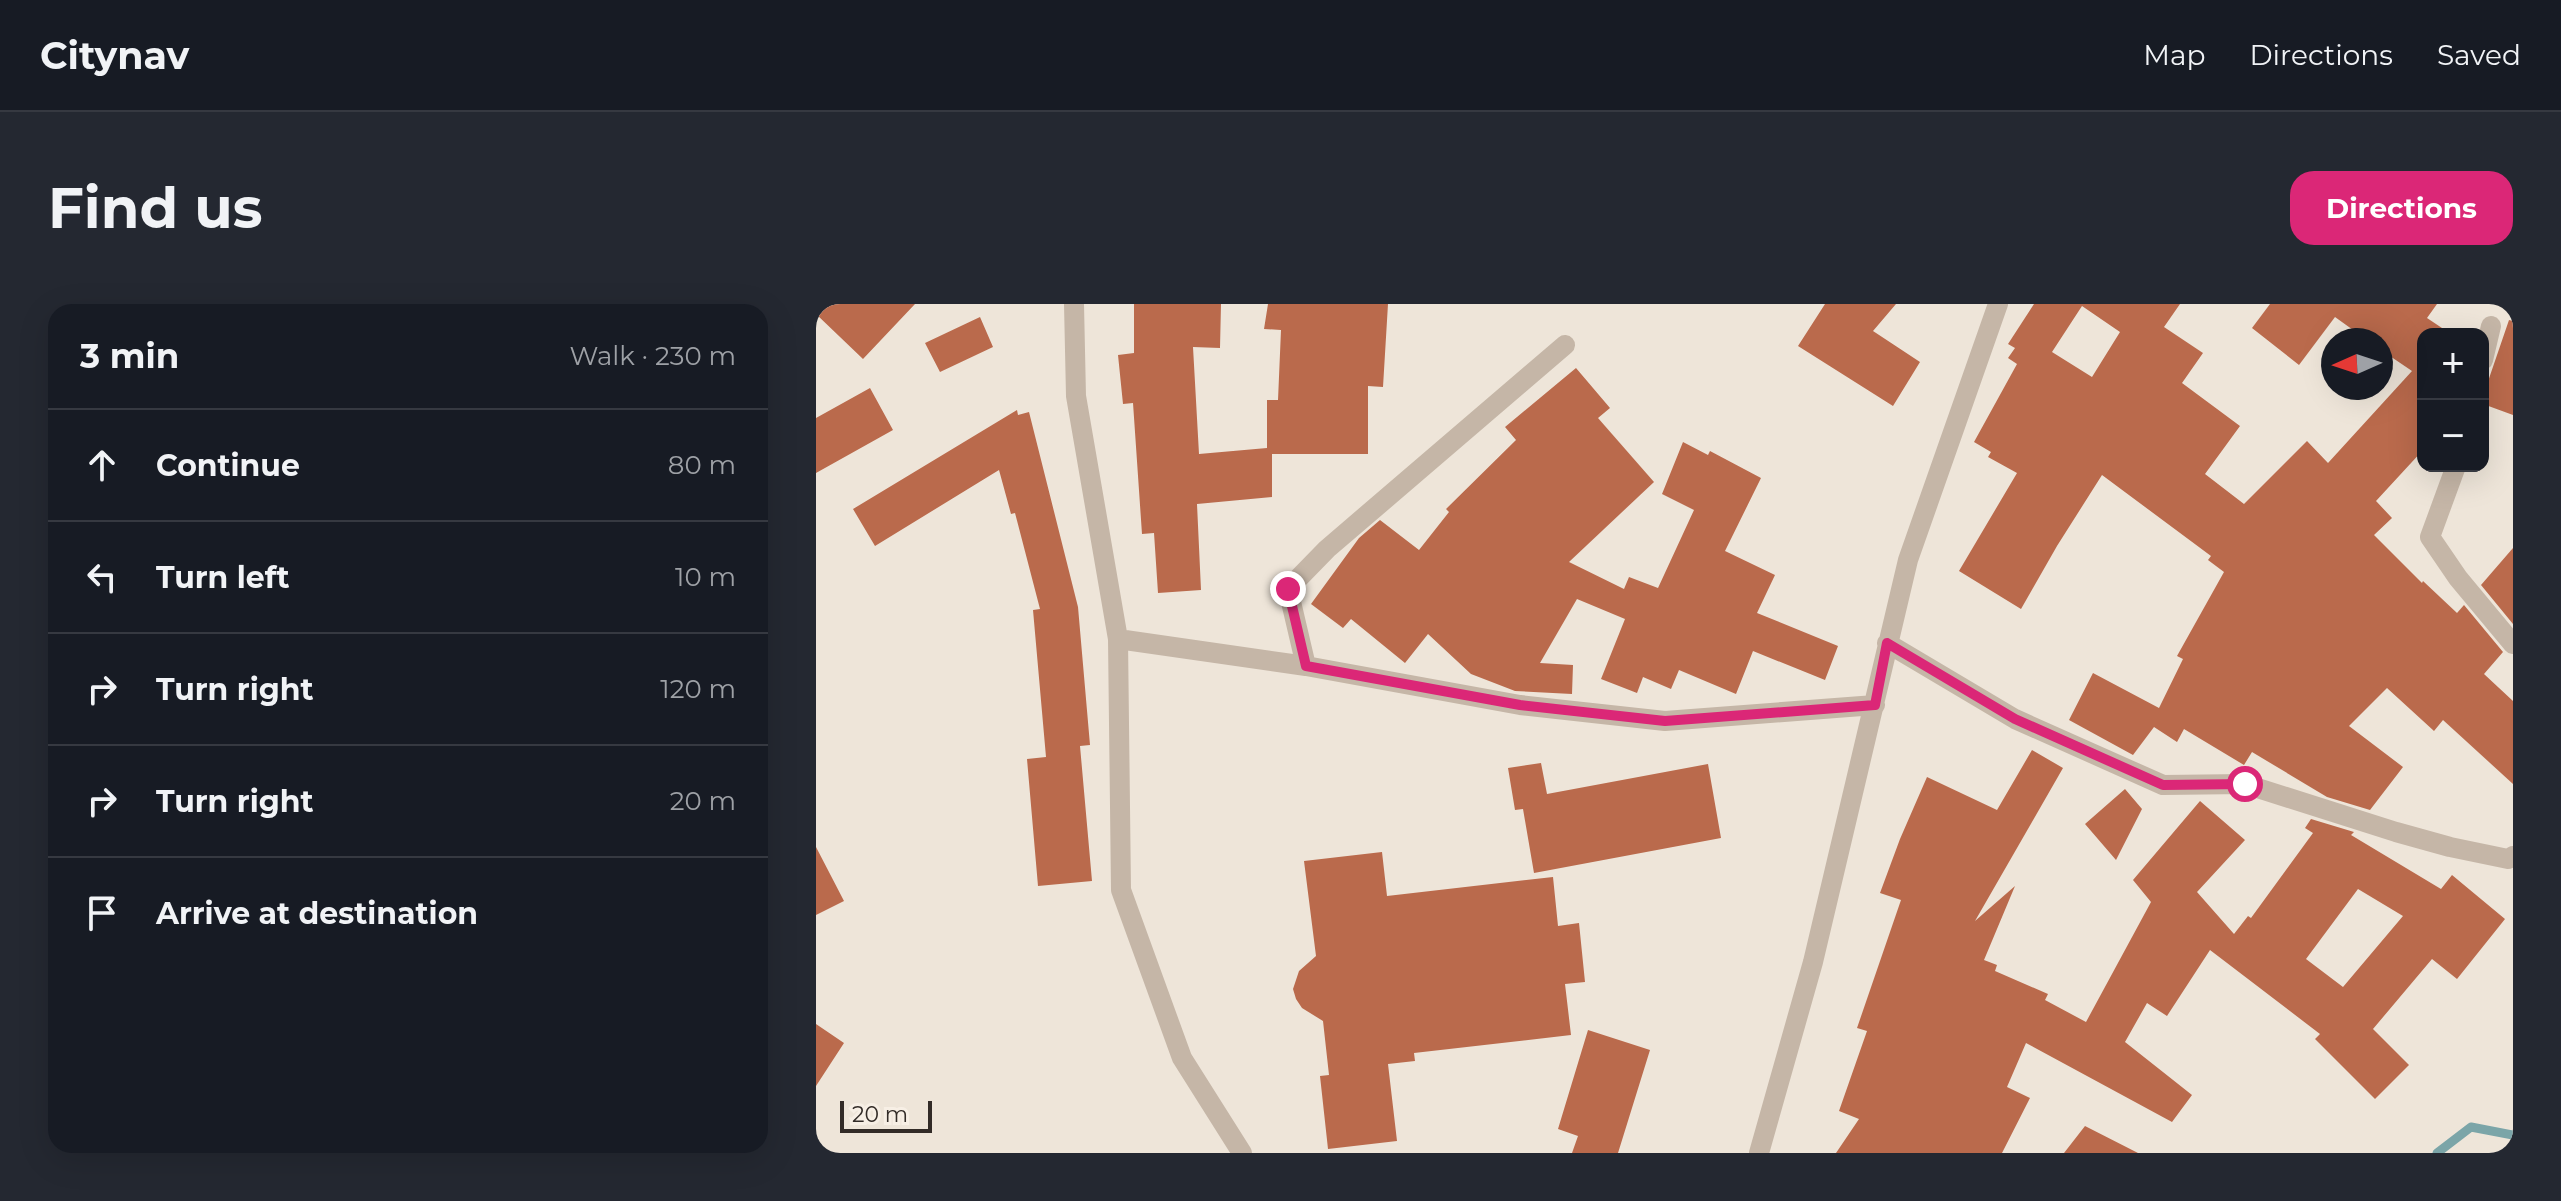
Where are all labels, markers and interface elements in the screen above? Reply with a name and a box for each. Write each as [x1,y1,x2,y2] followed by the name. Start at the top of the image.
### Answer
[40,32,189,79] text: Citynav
[2143,38,2205,72] text: Map
[2249,38,2393,72] text: Directions
[2437,38,2521,72] text: Saved
[2290,171,2513,245] button: Directions
[48,174,262,242] text: Find us
[2321,328,2393,400] north arrow
[2417,328,2489,472] map controls
[2417,328,2489,400] button: +
[80,335,179,377] text: 3 min
[569,340,736,372] text: Walk · 230 m
[2417,400,2489,472] button: −
[80,443,124,487] icon: ahead
[156,447,300,484] text: Continue
[668,449,736,481] text: 80 m
[80,555,124,599] icon: left
[156,559,289,596] text: Turn left
[675,561,736,593] text: 10 m
[1270,571,1306,607] route end
[80,667,124,711] icon: right
[156,671,313,708] text: Turn right
[660,673,736,705] text: 120 m
[2227,766,2263,802] route start
[80,779,124,823] icon: right
[156,783,313,820] text: Turn right
[670,785,736,817] text: 20 m
[80,891,124,935] icon: arrive
[156,895,478,932] text: Arrive at destination
[840,1097,932,1133] scale bar
[852,1101,908,1128] text: 20 m

